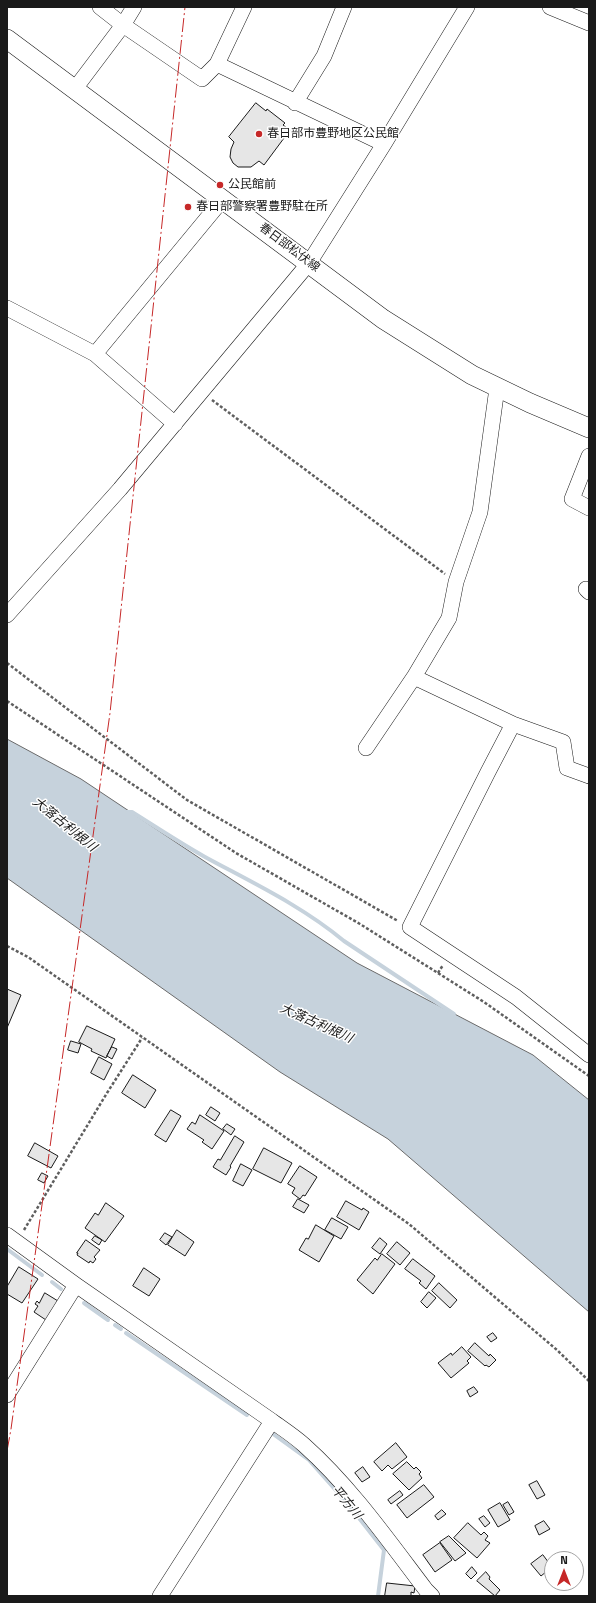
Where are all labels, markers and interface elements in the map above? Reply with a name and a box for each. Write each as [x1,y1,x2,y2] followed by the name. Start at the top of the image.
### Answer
[267,127,399,141] place label: 春日部市豊野地区公民館
[254,129,264,139] marker: 春日部市豊野地区公民館
[228,178,276,192] place label: 公民館前
[215,180,225,190] marker: 公民館前
[196,200,328,214] place label: 春日部警察署豊野駐在所
[183,202,193,212] marker: 春日部警察署豊野駐在所
[256,221,322,275] street label: 春日部松伏線
[29,794,99,856] water label: 大落古利根川
[277,1001,355,1047] water label: 大落古利根川
[327,1483,365,1523] water label: 平方川
[544,1551,584,1591] north arrow
[560,1552,568,1568] text: N

